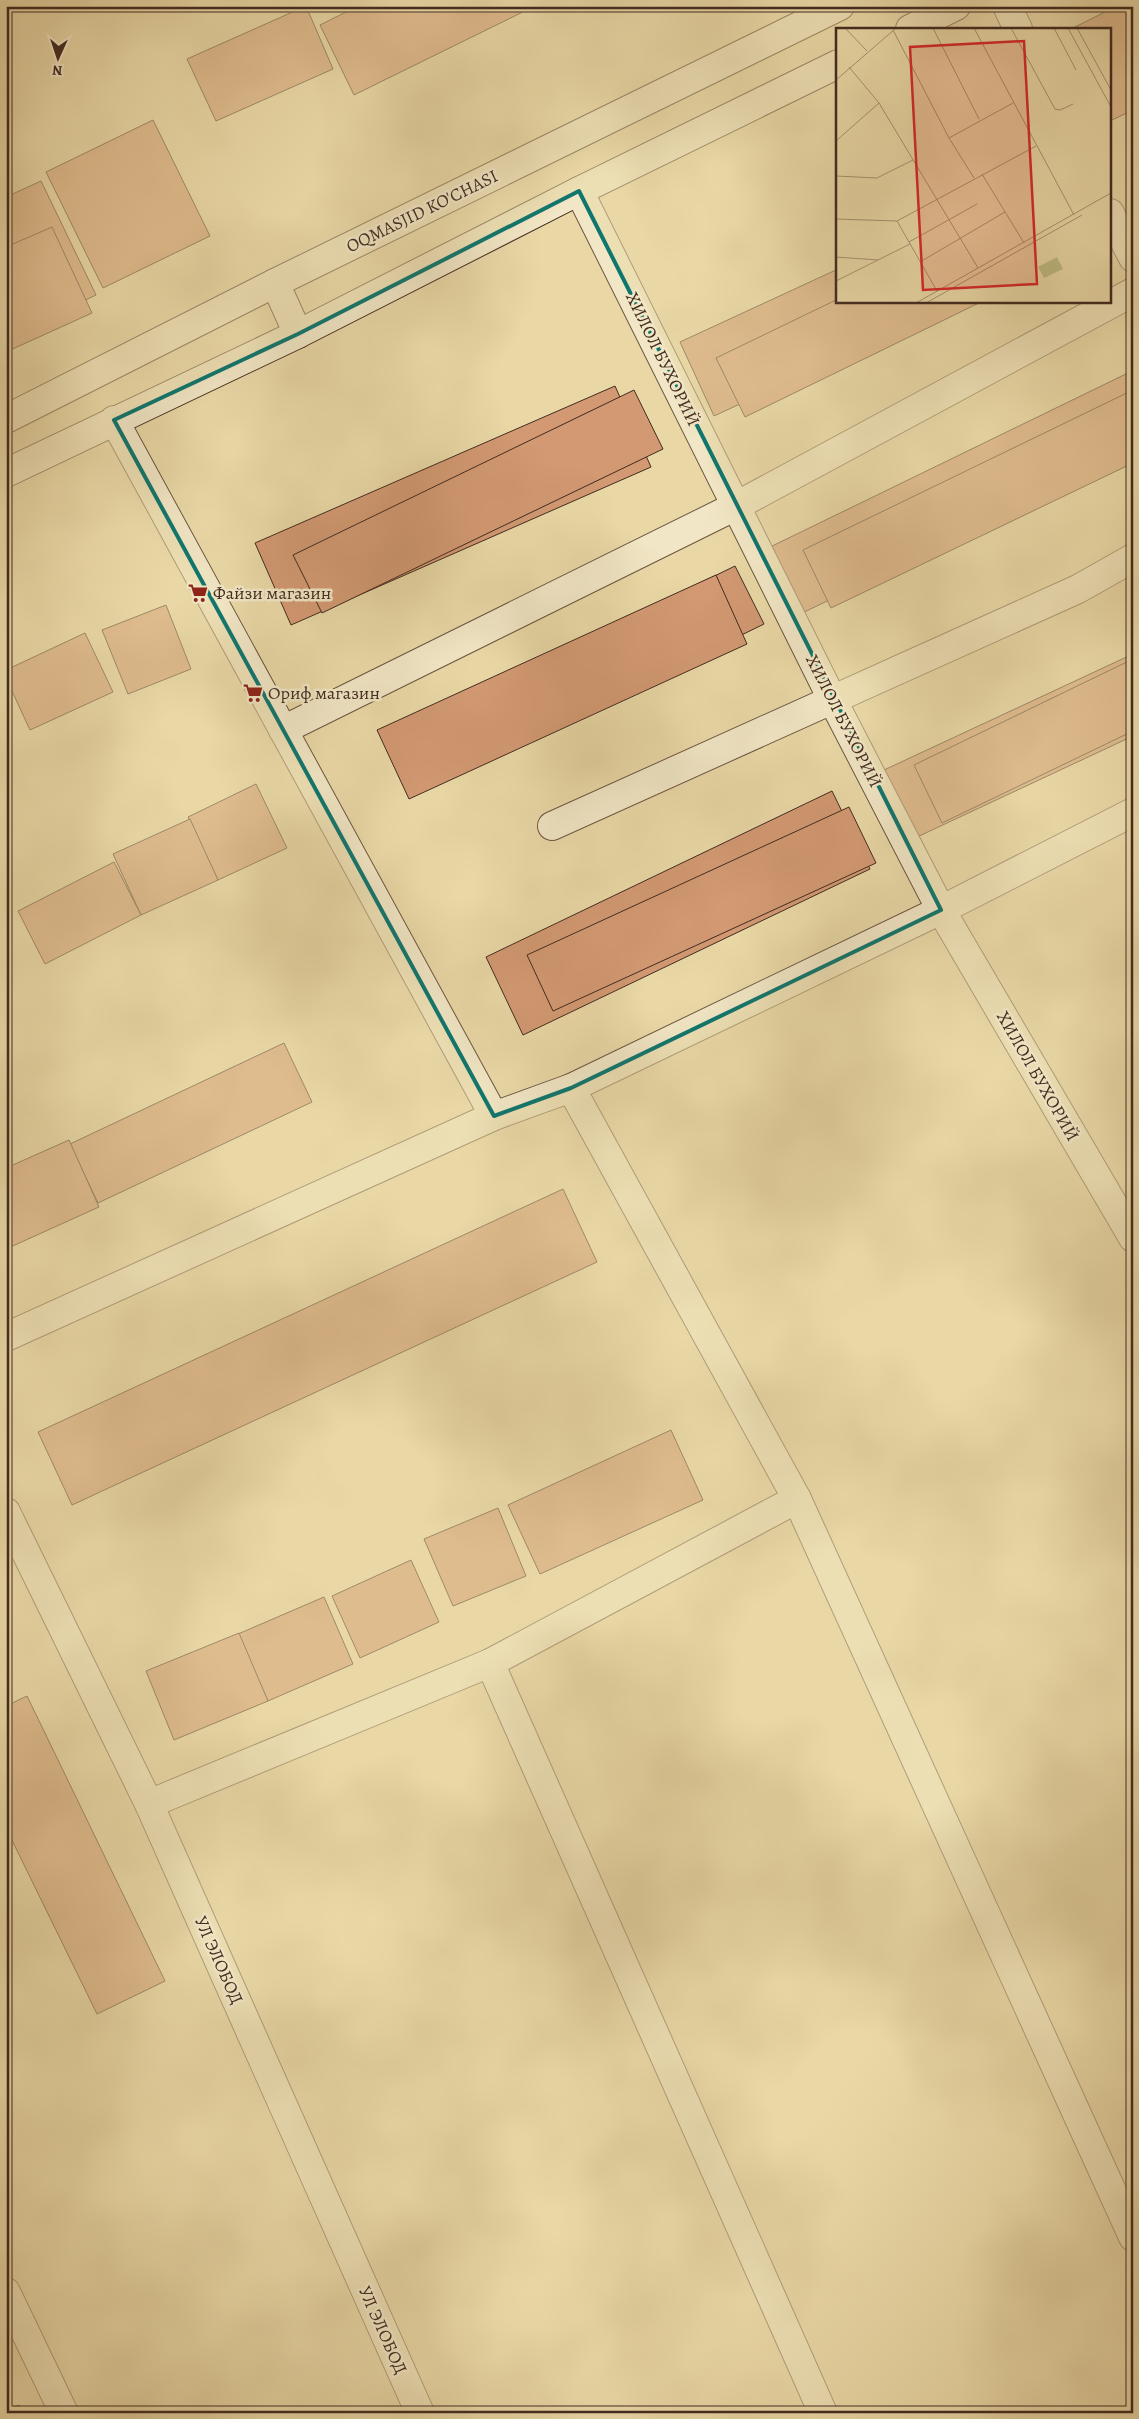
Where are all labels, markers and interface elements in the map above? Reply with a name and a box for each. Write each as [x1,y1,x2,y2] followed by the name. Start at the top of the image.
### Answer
[836,28,1112,302] inset map
[32,32,82,82] north arrow
[52,61,63,80] text: N
[342,164,502,258] street label: OQMASJID KO'CHASI
[620,288,706,430] street label: ХИЛОЛ БУХОРИЙ
[213,581,331,605] place label: Файзи магазин
[187,582,209,604] supermarket icon: Файзи магазин
[800,650,888,792] street label: ХИЛОЛ БУХОРИЙ
[268,681,380,705] place label: Ориф магазин
[242,682,264,704] supermarket icon: Ориф магазин
[991,1007,1085,1145] street label: ХИЛОЛ БУХОРИЙ
[189,1912,249,2008] street label: УЛ ЭЛОБОД
[353,2282,413,2378] street label: УЛ ЭЛОБОД

